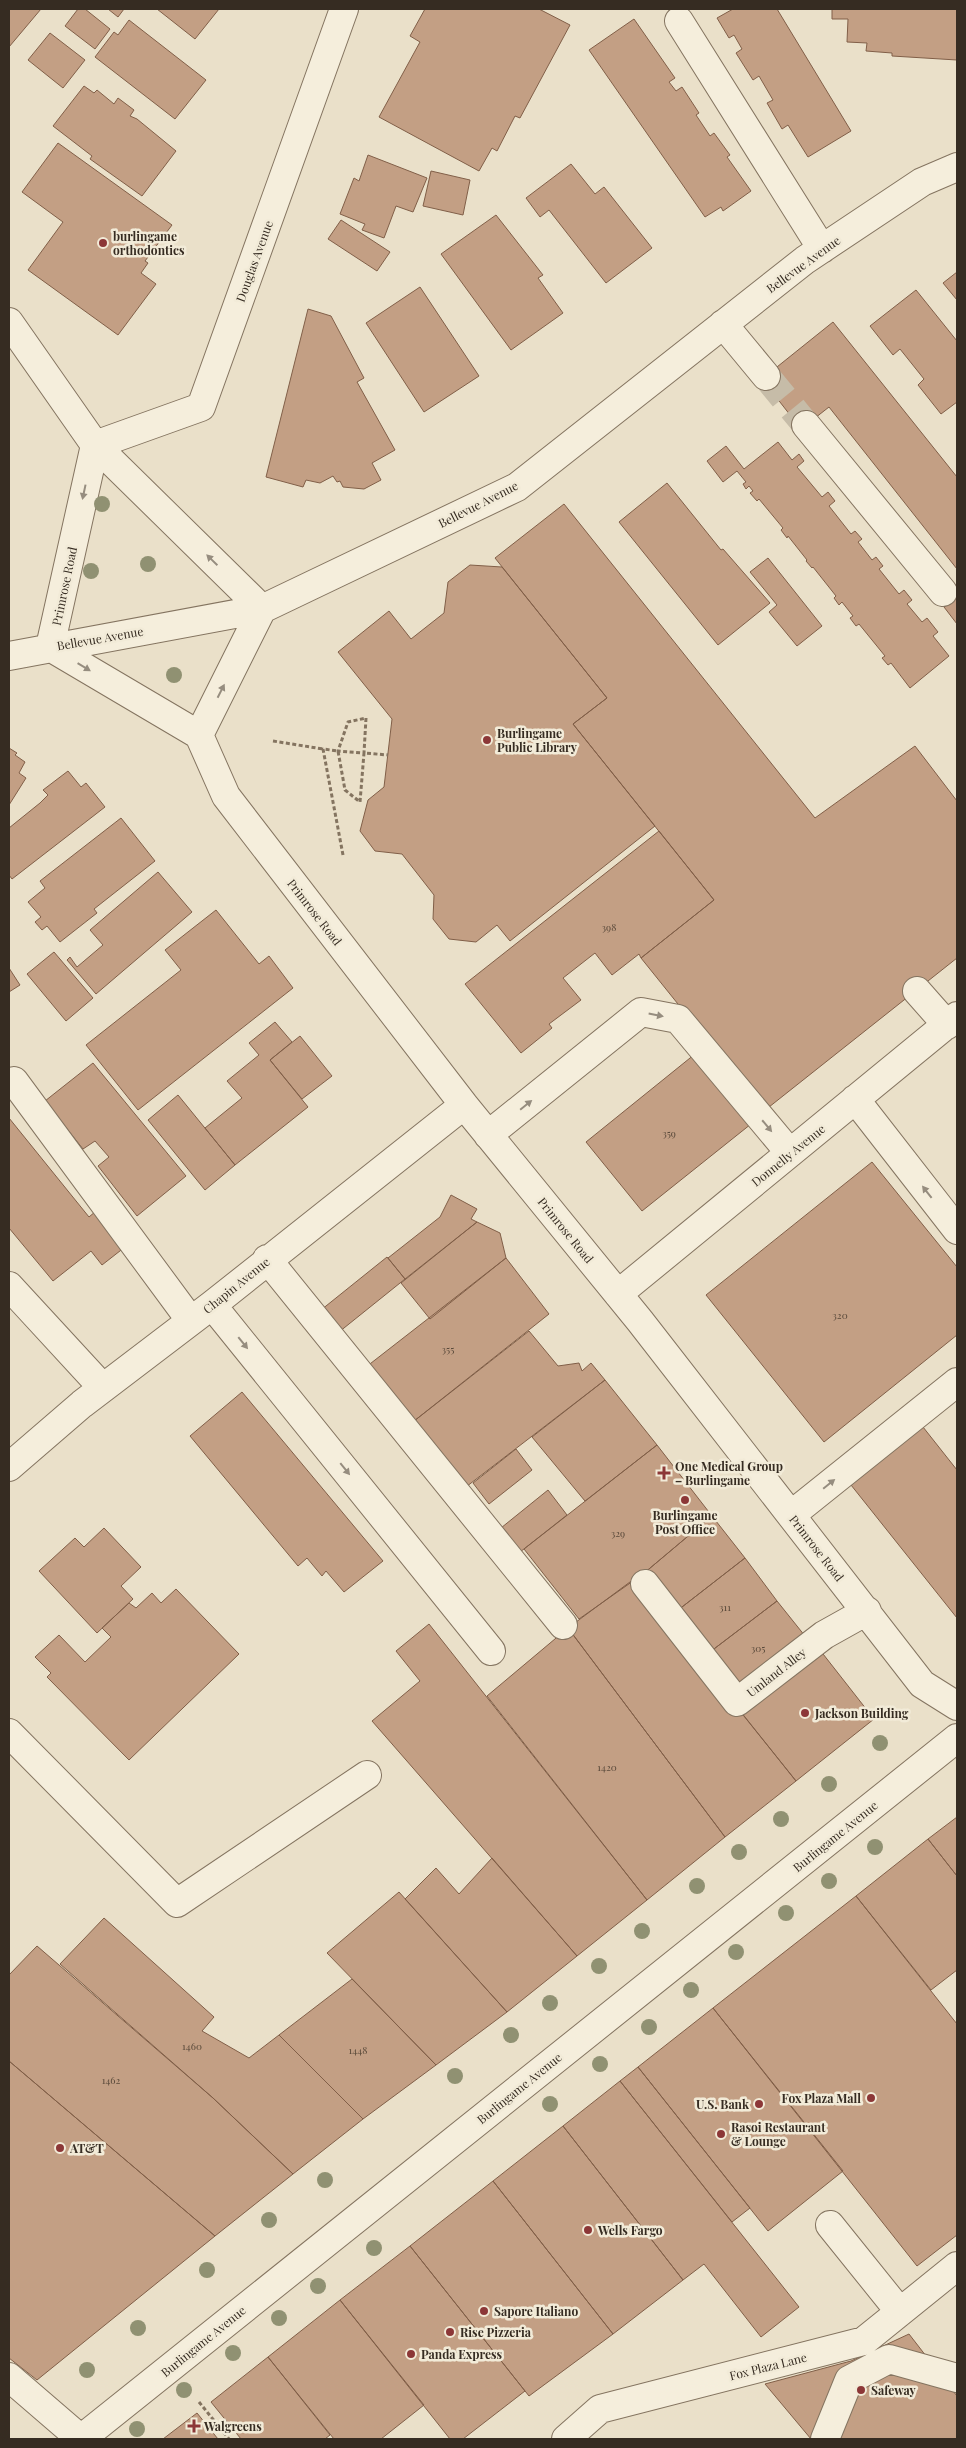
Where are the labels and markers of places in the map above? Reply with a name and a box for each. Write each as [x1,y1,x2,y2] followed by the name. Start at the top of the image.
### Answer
[113,228,185,258] place label: burlingame orthodontics
[97,237,109,249] marker: burlingame orthodontics
[497,725,578,755] place label: Burlingame Public Library
[481,734,493,746] marker: Burlingame Public Library
[675,1458,783,1488] place label: One Medical Group – Burlingame
[657,1466,671,1480] marker: One Medical Group – Burlingame
[679,1494,691,1506] marker: Burlingame Post Office
[652,1507,718,1537] place label: Burlingame Post Office
[814,1705,909,1721] place label: Jackson Building
[799,1707,811,1719] marker: Jackson Building
[782,2090,861,2106] place label: Fox Plaza Mall
[865,2092,877,2104] marker: Fox Plaza Mall
[696,2096,750,2112] place label: U.S. Bank
[753,2098,765,2110] marker: U.S. Bank
[731,2119,826,2149] place label: Rasoi Restaurant & Lounge
[715,2128,727,2140] marker: Rasoi Restaurant & Lounge
[69,2140,104,2156] place label: AT&T
[54,2142,66,2154] marker: AT&T
[597,2222,663,2238] place label: Wells Fargo
[582,2224,594,2236] marker: Wells Fargo
[494,2303,578,2319] place label: Sapore Italiano
[478,2305,490,2317] marker: Sapore Italiano
[460,2324,532,2340] place label: Rise Pizzeria
[444,2326,456,2338] marker: Rise Pizzeria
[421,2346,503,2362] place label: Panda Express
[405,2348,417,2360] marker: Panda Express
[871,2382,917,2398] place label: Safeway
[855,2384,867,2396] marker: Safeway
[203,2418,262,2434] place label: Walgreens
[188,2420,200,2432] marker: Walgreens

